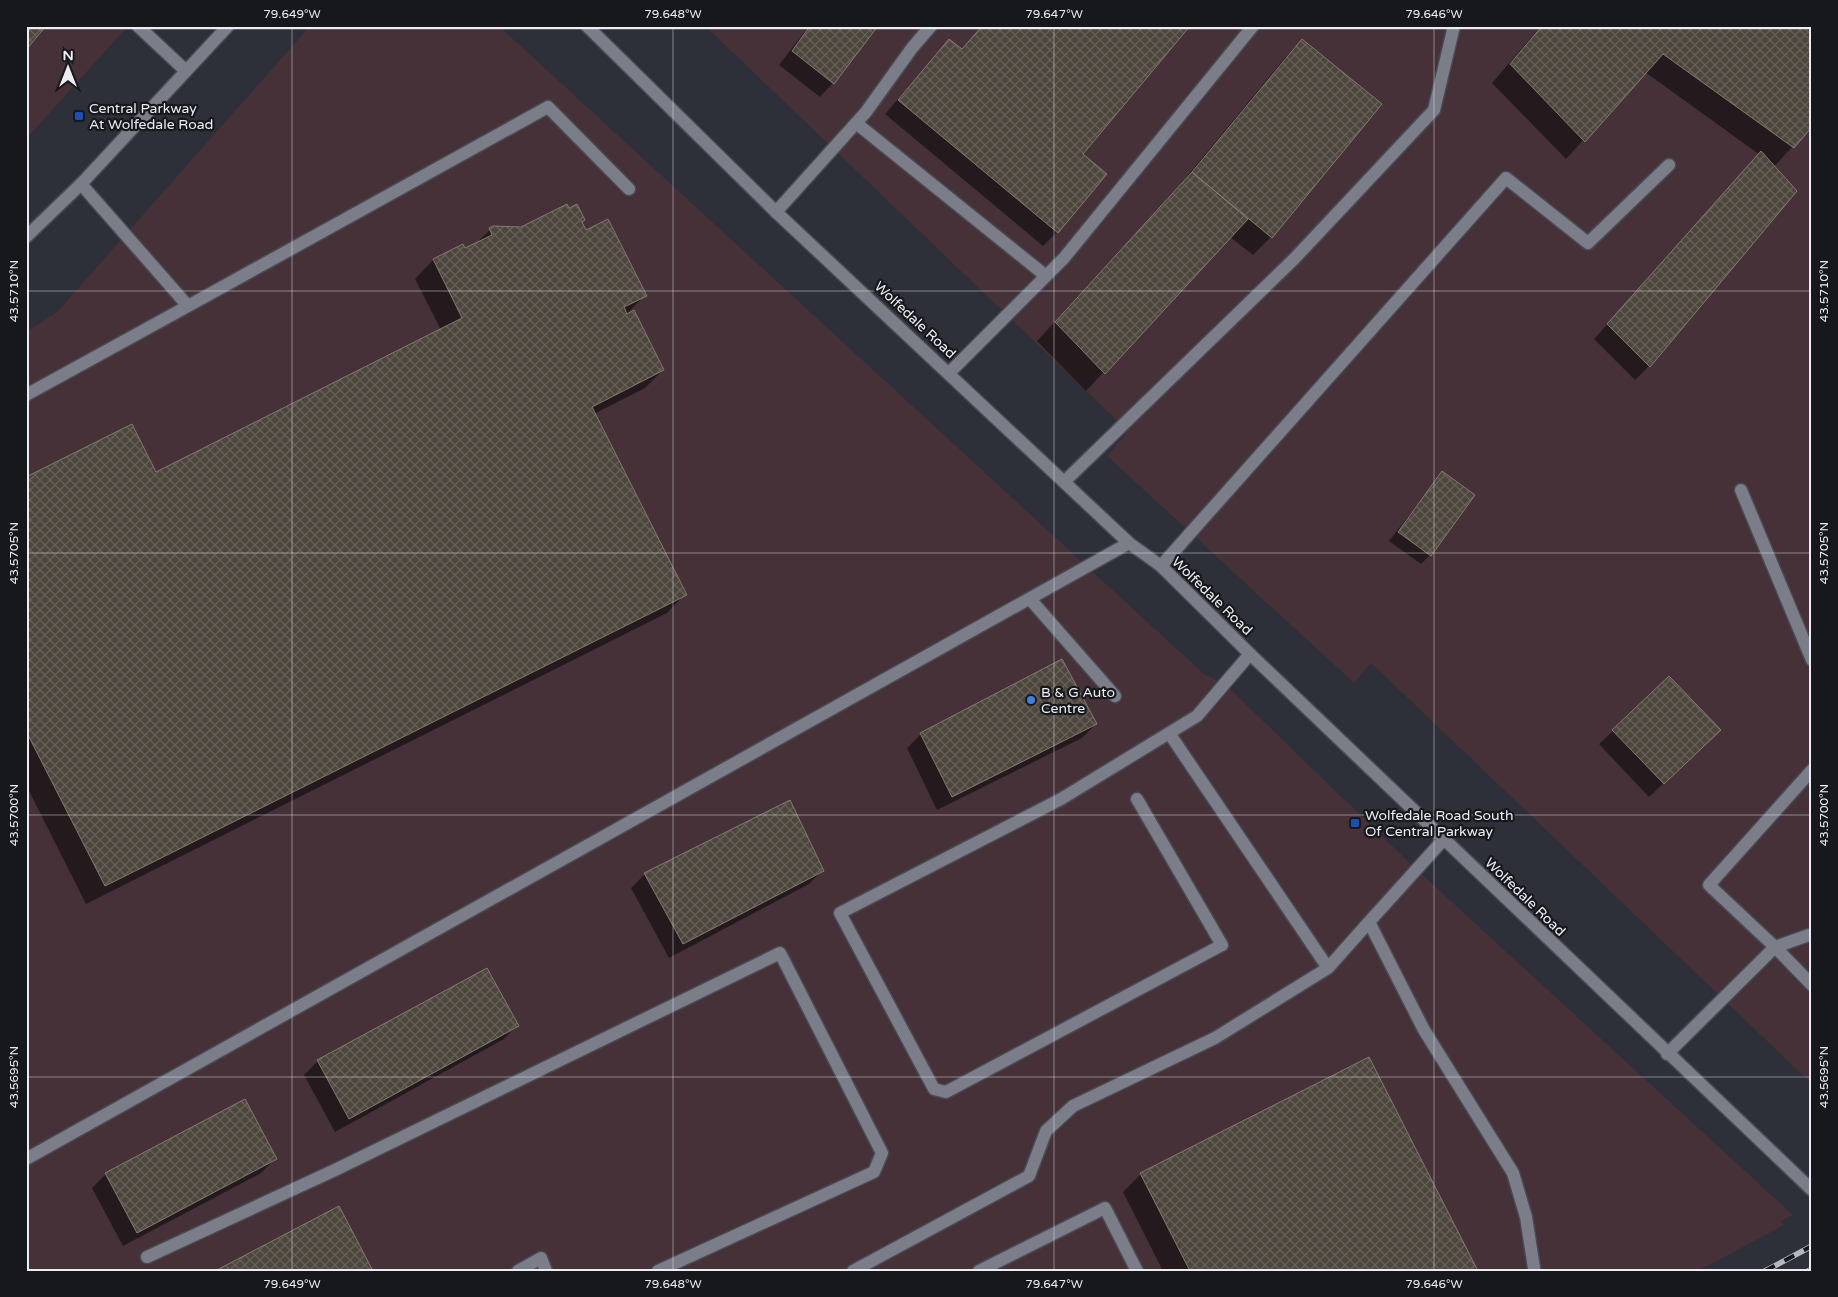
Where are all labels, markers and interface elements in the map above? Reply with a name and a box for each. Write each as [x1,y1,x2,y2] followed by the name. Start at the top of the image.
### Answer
[263,7,321,21] text: 79.649°W
[644,7,702,21] text: 79.648°W
[1025,7,1083,21] text: 79.647°W
[1405,7,1463,21] text: 79.646°W
[42,42,92,92] north arrow
[62,47,74,64] text: N
[89,100,213,133] place label: Central Parkway At Wolfedale Road
[73,110,85,122] marker: Central Parkway At Wolfedale Road
[7,260,21,322] text: 43.5710°N
[1817,260,1831,322] text: 43.5710°N
[871,278,959,362] street label: Wolfedale Road
[7,522,21,584] text: 43.5705°N
[1817,522,1831,584] text: 43.5705°N
[1168,553,1256,639] street label: Wolfedale Road
[1041,684,1115,717] place label: B & G Auto Centre
[1025,694,1037,706] marker: B & G Auto Centre
[7,784,21,846] text: 43.5700°N
[1817,784,1831,846] text: 43.5700°N
[1365,807,1514,840] place label: Wolfedale Road South Of Central Parkway
[1349,817,1361,829] marker: Wolfedale Road South Of Central Parkway
[1481,854,1569,940] street label: Wolfedale Road
[7,1046,21,1108] text: 43.5695°N
[1817,1046,1831,1108] text: 43.5695°N
[263,1277,321,1291] text: 79.649°W
[644,1277,702,1291] text: 79.648°W
[1025,1277,1083,1291] text: 79.647°W
[1405,1277,1463,1291] text: 79.646°W

